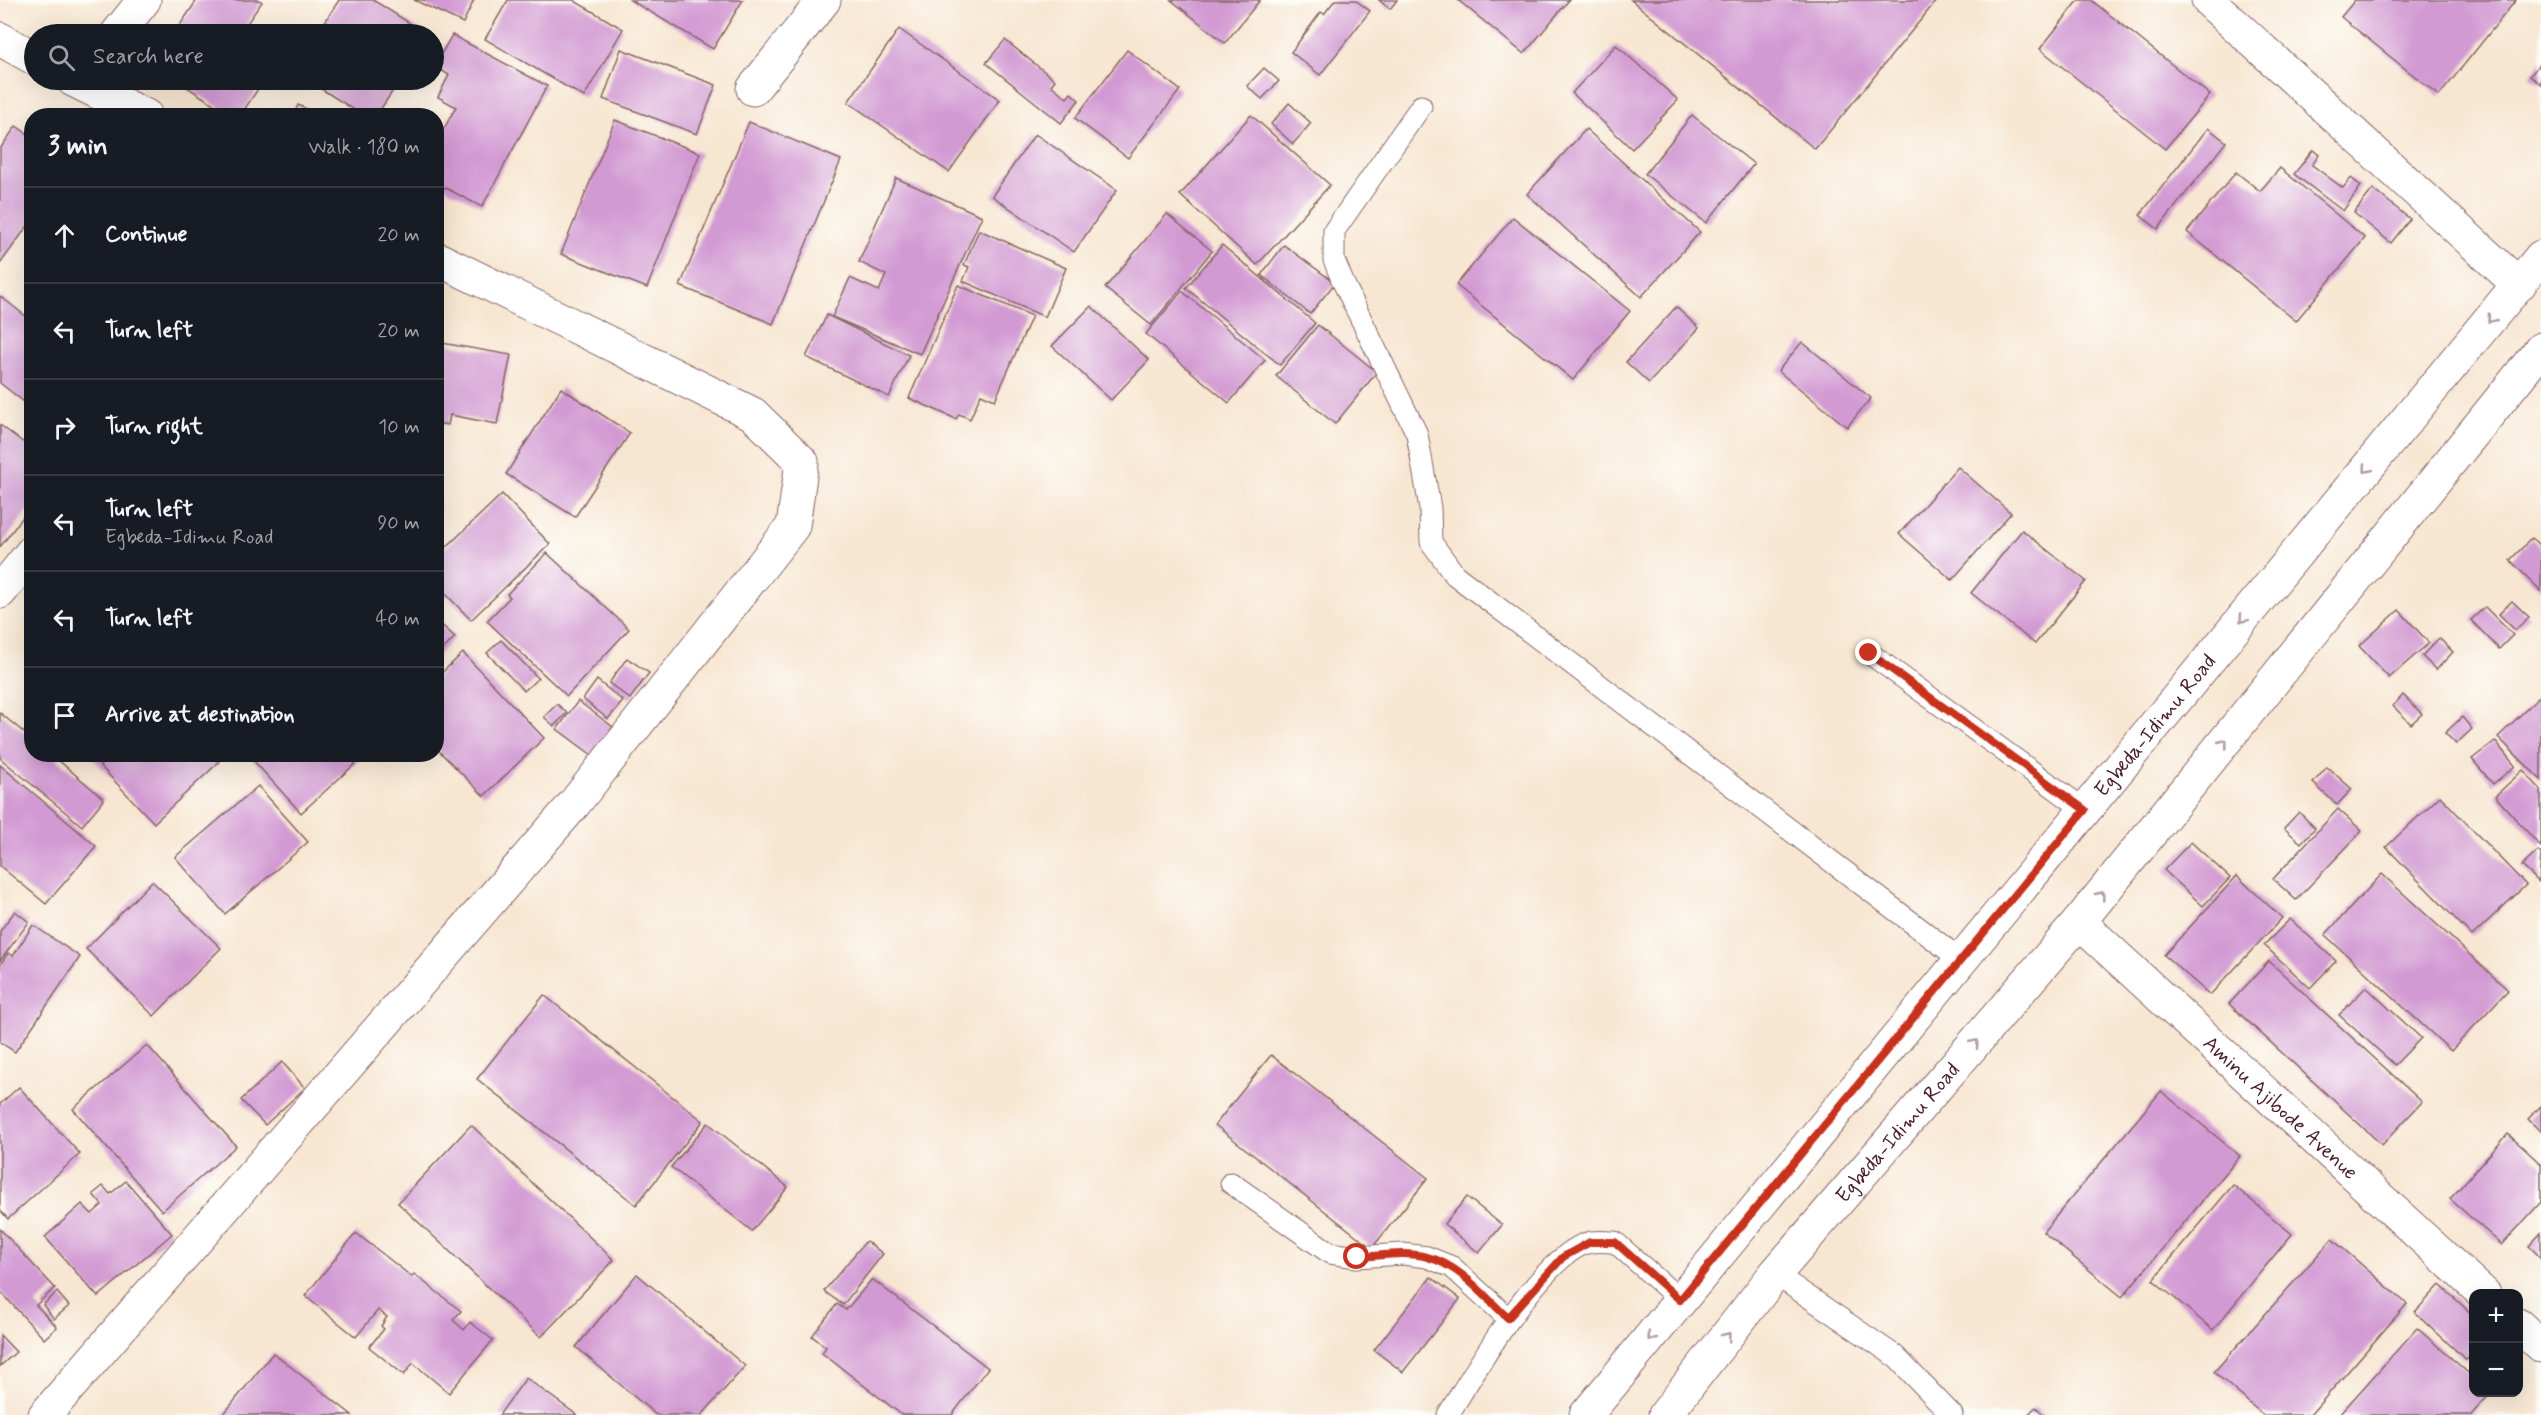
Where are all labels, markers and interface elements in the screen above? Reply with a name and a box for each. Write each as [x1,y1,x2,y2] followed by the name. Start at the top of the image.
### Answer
[24,24,444,90] search box
[45,41,78,74] icon: search
[93,43,204,71] text: Search here
[48,130,108,164] text: 3 min
[308,134,420,161] text: Walk · 180 m
[48,219,81,252] icon: ahead
[105,221,187,249] text: Continue
[377,222,420,249] text: 20 m
[2487,312,2498,323] one-way arrow
[48,315,81,348] icon: left
[105,317,193,345] text: Turn left
[377,318,420,345] text: 20 m
[48,411,81,444] icon: right
[105,413,203,441] text: Turn right
[378,414,420,441] text: 10 m
[2363,462,2374,473] one-way arrow
[105,496,193,524] text: Turn left
[48,507,81,540] icon: left
[377,510,420,537] text: 90 m
[105,524,274,551] text: Egbeda-Idimu Road
[48,603,81,636] icon: left
[105,605,193,633] text: Turn left
[376,606,420,633] text: 40 m
[2239,613,2250,624] one-way arrow
[1855,639,1881,665] route end
[2088,649,2223,803] street label: Egbeda-Idimu Road
[48,699,81,732] icon: arrive
[105,701,295,729] text: Arrive at destination
[2216,739,2227,750] one-way arrow
[2094,890,2105,901] one-way arrow
[2197,1030,2364,1186] street label: Aminu Ajibode Avenue
[1968,1039,1979,1050] one-way arrow
[1830,1057,1967,1209] street label: Egbeda-Idimu Road
[1343,1243,1369,1269] route start
[2469,1289,2523,1397] map controls
[2469,1289,2523,1343] button: +
[1647,1330,1658,1341] one-way arrow
[1719,1332,1730,1343] one-way arrow
[2469,1343,2523,1397] button: −

